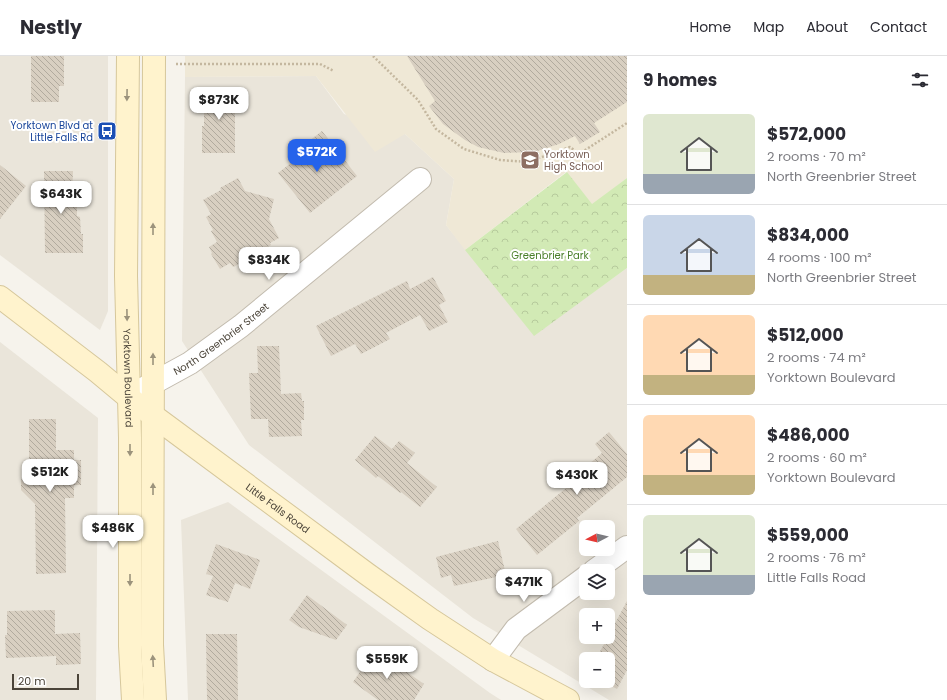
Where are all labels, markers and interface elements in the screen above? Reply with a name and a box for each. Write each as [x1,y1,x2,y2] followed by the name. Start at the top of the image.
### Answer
[20,14,82,41] text: Nestly
[689,17,731,37] text: Home
[753,17,784,37] text: Map
[806,17,848,37] text: About
[870,17,927,37] text: Contact
[643,68,717,92] text: 9 homes
[909,69,931,91] icon: filters
[191,87,247,121] pin: $873K
[124,89,131,101] one-way arrow
[199,90,239,109] text: $873K
[11,118,93,145] place label: Yorktown Blvd at Little Falls Rd
[96,120,118,142] bus stop icon: Yorktown Blvd at Little Falls Rd
[767,122,846,146] text: $572,000
[675,130,723,178] icon: home
[289,139,345,173] pin: $572K
[297,142,337,161] text: $572K
[544,147,603,174] place label: Yorktown High School
[767,147,866,166] text: 2 rooms · 70 m²
[519,149,541,171] school or university icon: Yorktown High School
[767,167,917,186] text: North Greenbrier Street
[33,181,89,215] pin: $643K
[40,184,82,203] text: $643K
[150,222,156,235] one-way arrow
[767,223,849,247] text: $834,000
[675,231,723,279] icon: home
[241,247,297,281] pin: $834K
[511,248,589,263] park label: Greenbrier Park
[767,248,872,267] text: 4 rooms · 100 m²
[248,250,290,269] text: $834K
[767,268,917,287] text: North Greenbrier Street
[171,299,272,379] street label: North Greenbrier Street
[123,309,130,321] one-way arrow
[767,323,843,347] text: $512,000
[119,328,137,428] street label: Yorktown Boulevard
[675,331,723,379] icon: home
[767,348,866,367] text: 2 rooms · 74 m²
[150,352,156,365] one-way arrow
[767,368,896,387] text: Yorktown Boulevard
[767,423,850,447] text: $486,000
[675,431,723,479] icon: home
[127,444,133,457] one-way arrow
[767,448,867,467] text: 2 rooms · 60 m²
[22,459,78,493] pin: $512K
[31,462,69,481] text: $512K
[549,462,605,496] pin: $430K
[556,465,598,484] text: $430K
[767,468,896,487] text: Yorktown Boulevard
[243,480,313,537] street label: Little Falls Road
[150,482,156,495] one-way arrow
[85,515,141,549] pin: $486K
[91,518,135,537] text: $486K
[579,520,615,556] north arrow
[579,520,615,688] map controls
[767,523,849,547] text: $559,000
[675,531,723,579] icon: home
[767,548,866,567] text: 2 rooms · 76 m²
[579,564,615,600] button: layers
[767,568,866,587] text: Little Falls Road
[496,569,552,603] pin: $471K
[505,572,543,591] text: $471K
[127,574,133,587] one-way arrow
[579,608,615,644] button: +
[359,646,415,680] pin: $559K
[366,649,408,668] text: $559K
[579,652,615,688] button: −
[150,654,156,667] one-way arrow
[12,672,79,691] scale bar
[18,673,46,689] text: 20 m

